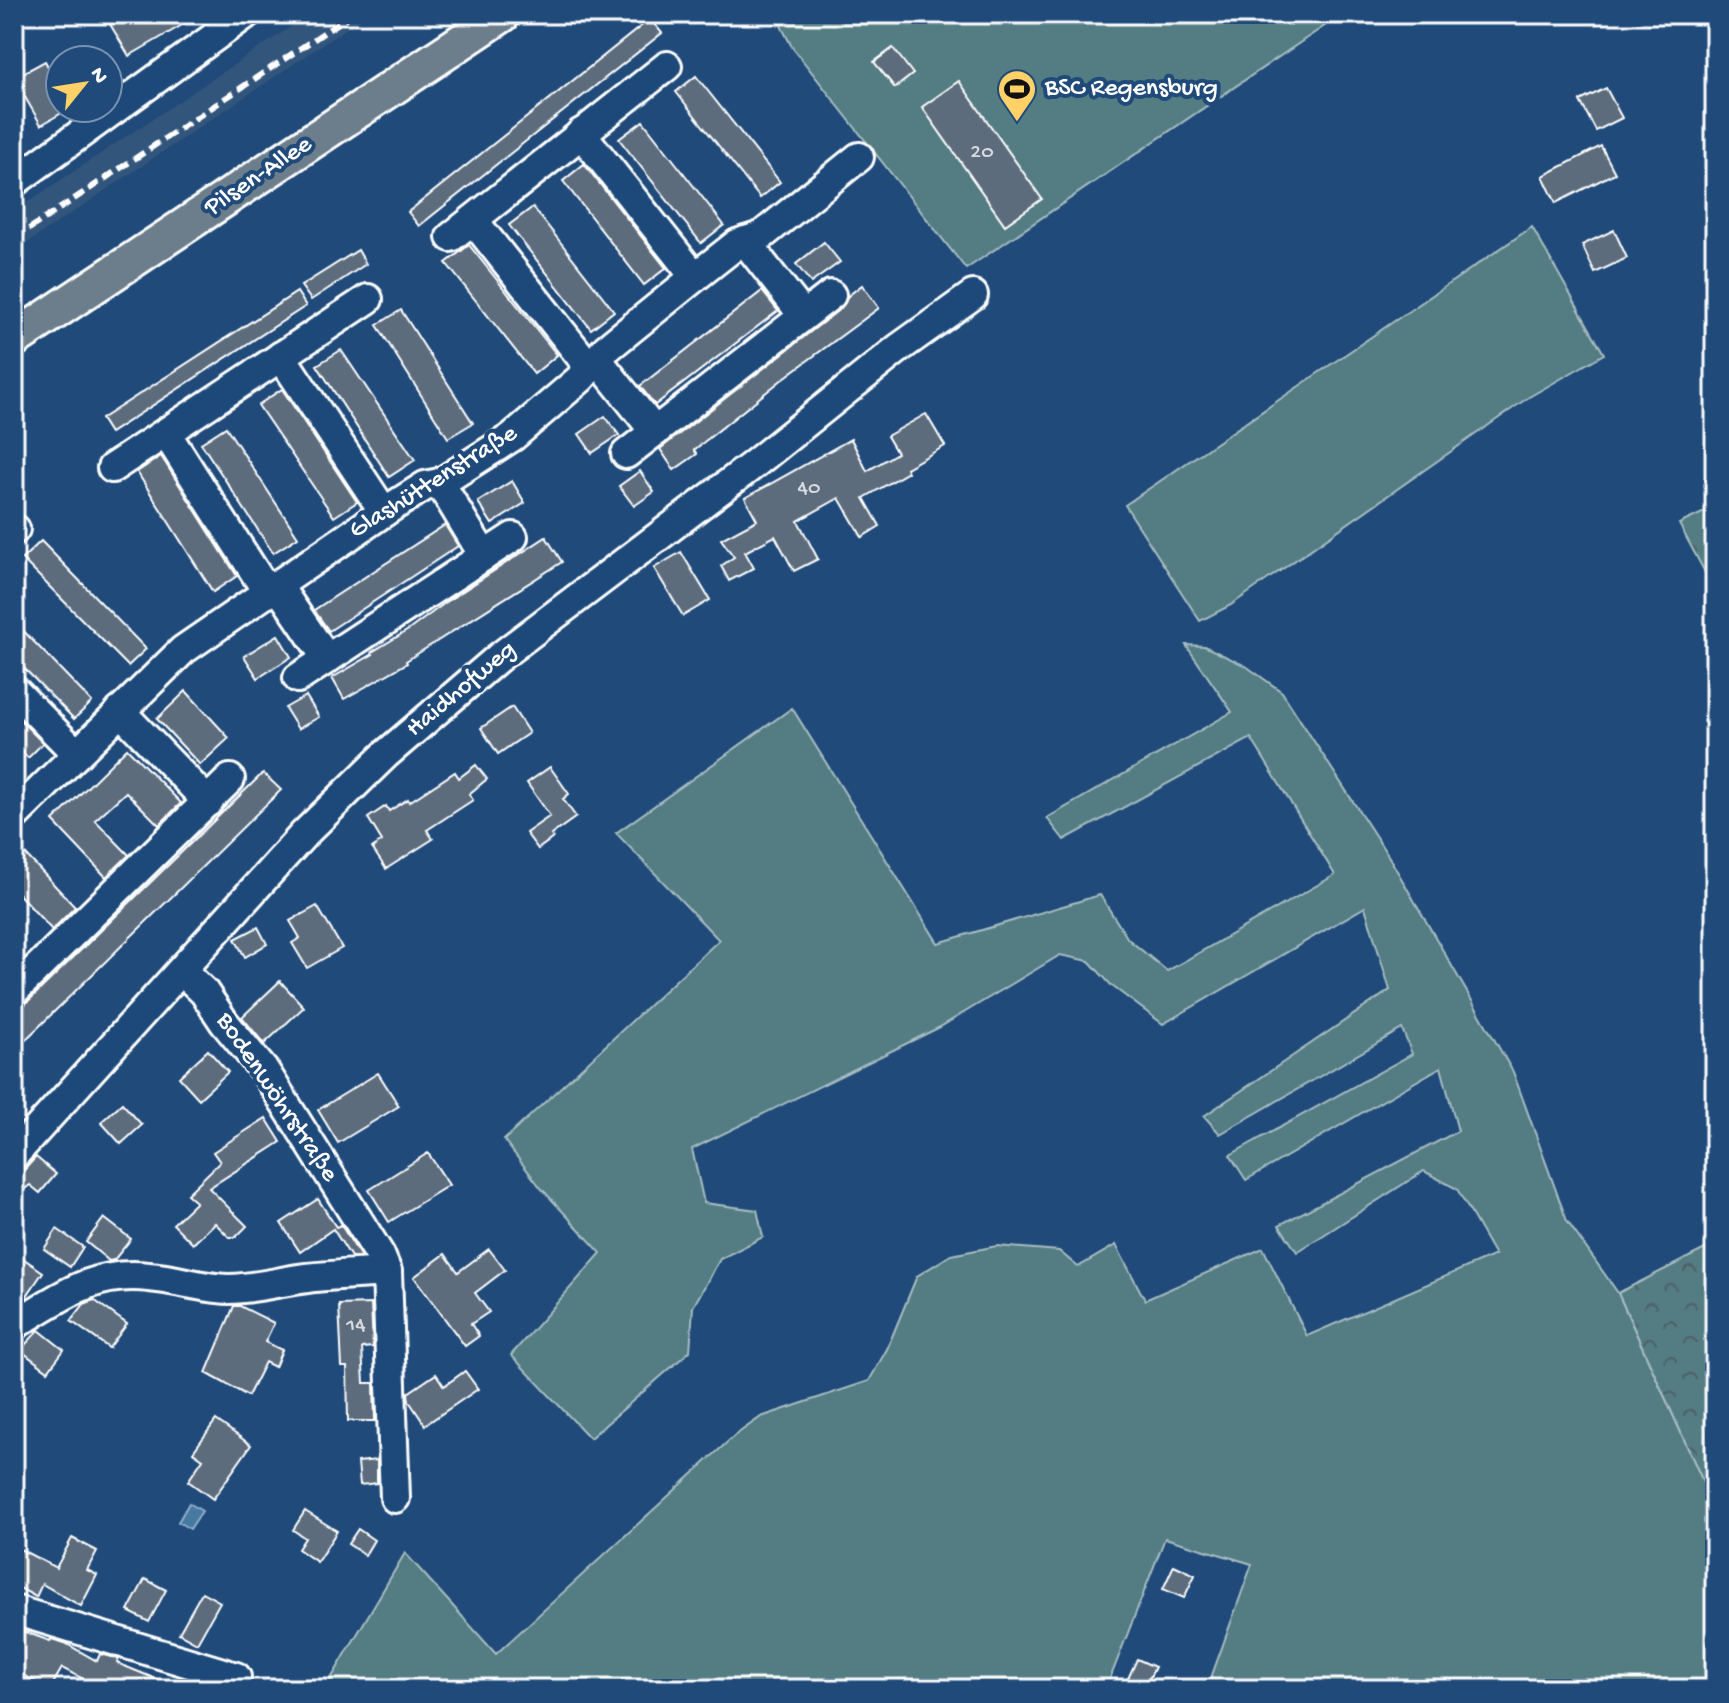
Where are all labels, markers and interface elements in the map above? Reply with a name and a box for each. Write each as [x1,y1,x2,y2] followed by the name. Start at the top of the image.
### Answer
[44,44,124,124] north arrow
[83,63,113,89] text: N
[996,68,1038,123] sports icon: BSC Regensburg
[1044,74,1218,105] place label: BSC Regensburg
[199,129,319,225] street label: Pilsen-Allee
[970,140,994,166] house number: 20
[344,419,524,547] street label: Glashüttenstraße
[798,476,820,502] house number: 40
[401,635,523,745] street label: Haidhofweg
[207,1007,344,1189] street label: Bodenwöhrstraße
[345,1313,366,1339] house number: 14

